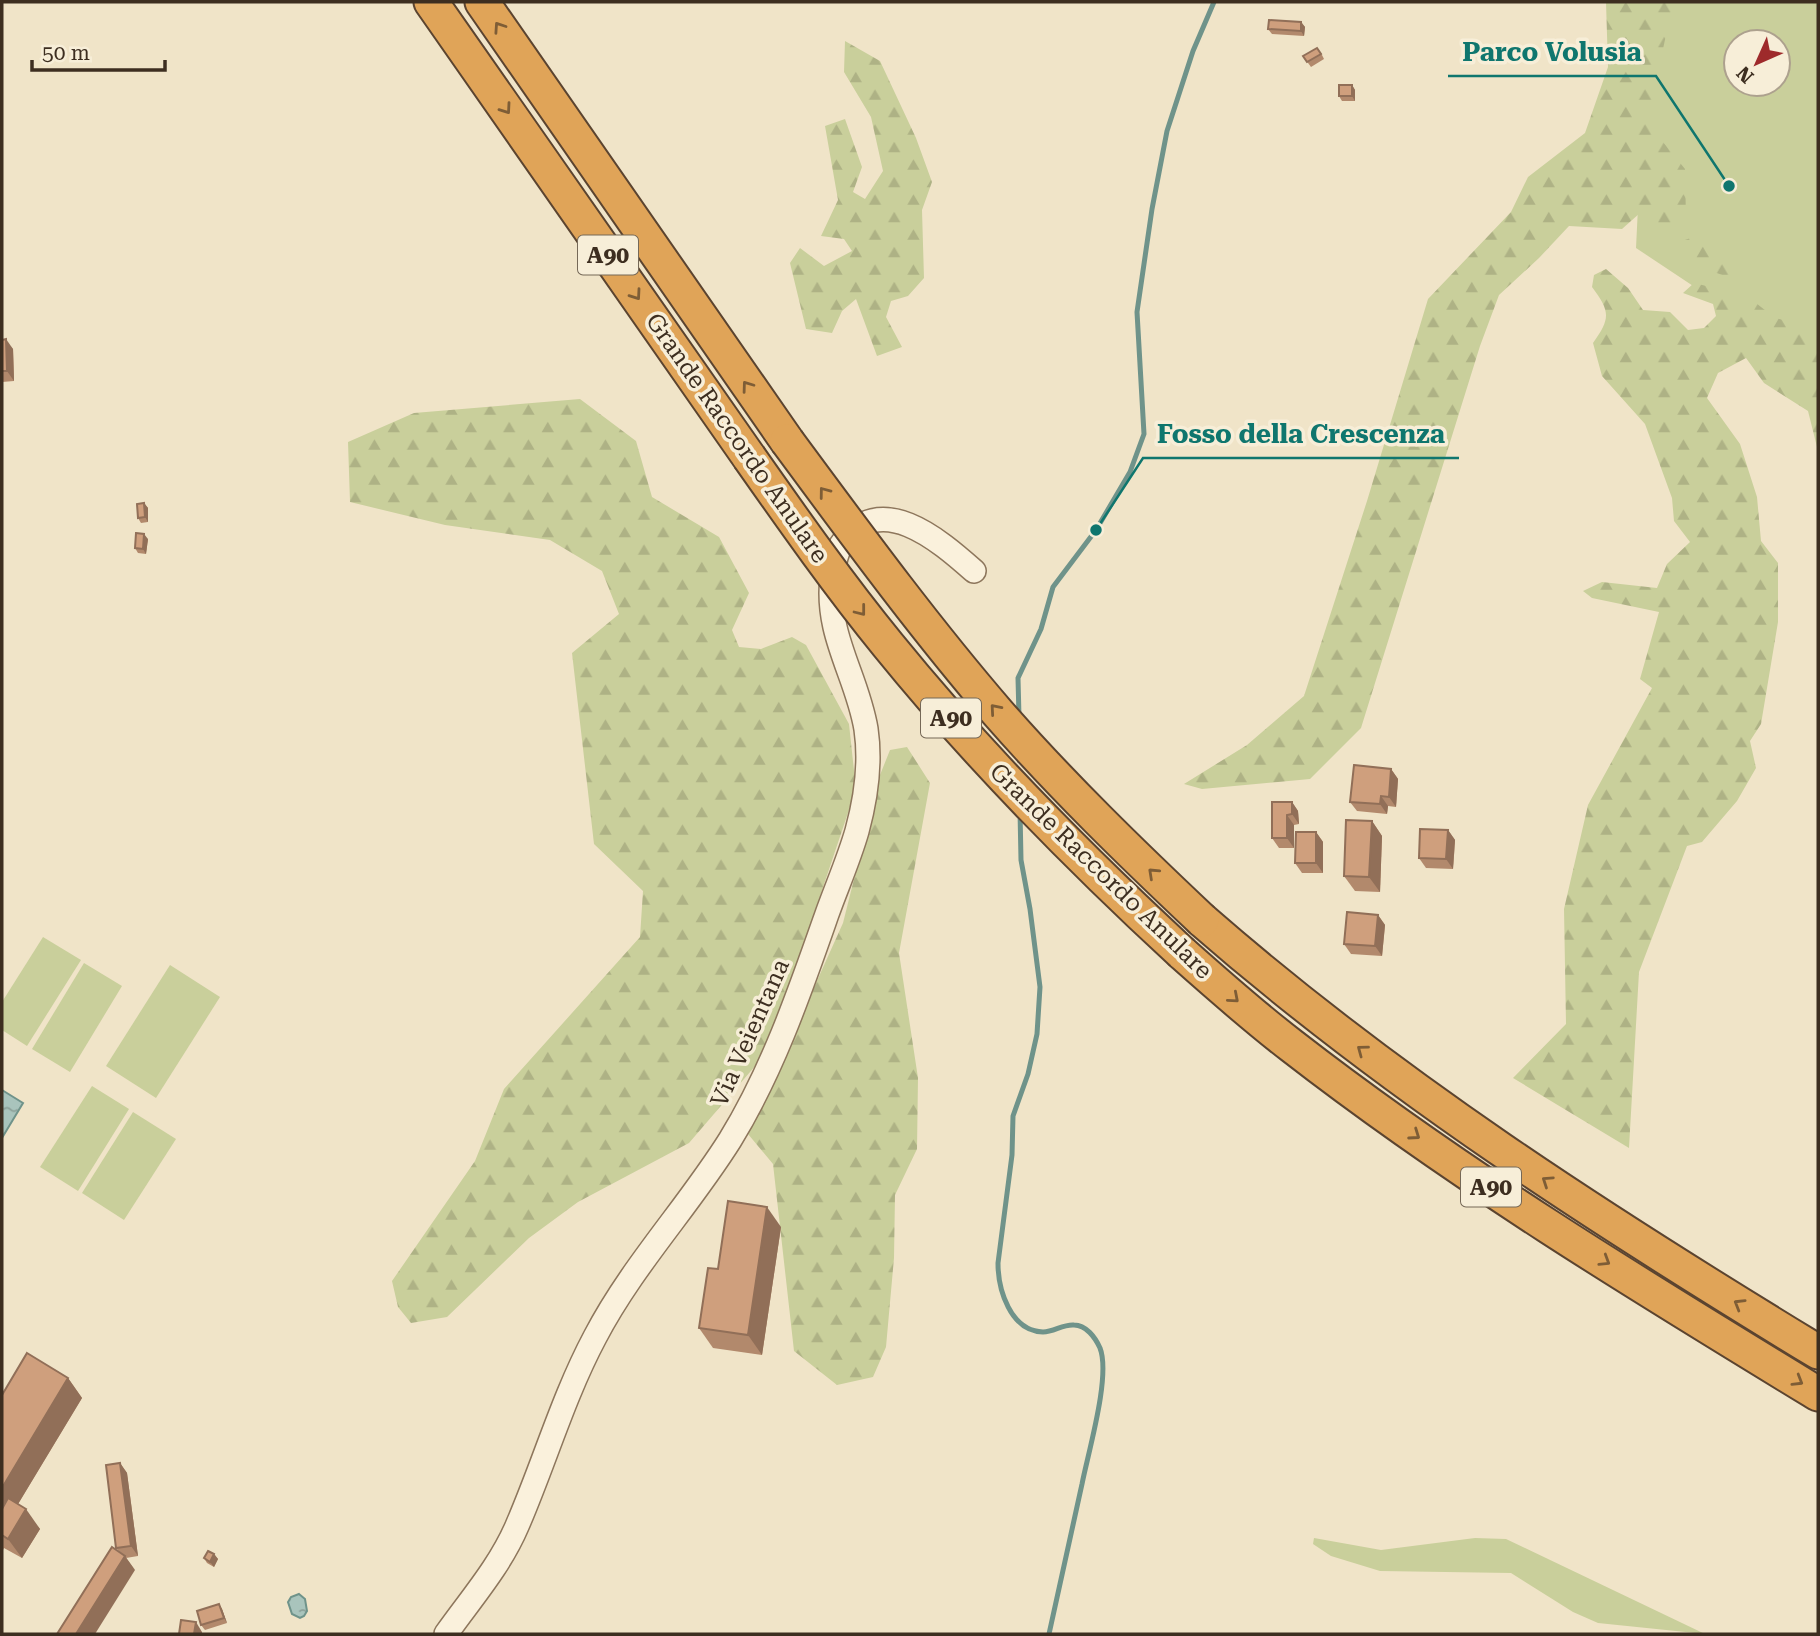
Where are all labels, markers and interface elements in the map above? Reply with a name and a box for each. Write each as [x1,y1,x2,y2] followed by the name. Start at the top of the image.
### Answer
[495,22,508,35] one-way arrow
[32,28,164,72] scale bar
[1722,28,1792,98] north arrow
[1448,29,1656,76] callout: Parco Volusia
[1462,37,1642,67] text: Parco Volusia
[42,41,90,65] text: 50 m
[1732,61,1759,88] text: N
[498,101,510,114] one-way arrow
[578,236,638,274] road number: A90
[628,288,641,301] one-way arrow
[640,308,834,568] street label: Grande Raccordo Anulare
[743,381,755,394] one-way arrow
[1143,411,1459,458] callout: Fosso della Crescenza
[1157,419,1445,449] text: Fosso della Crescenza
[820,487,832,500] one-way arrow
[853,603,866,616] one-way arrow
[921,698,981,738] road number: A90
[991,704,1003,717] one-way arrow
[984,757,1218,985] street label: Grande Raccordo Anulare
[1148,869,1161,882] one-way arrow
[705,955,795,1111] street label: Via Veientana
[1226,990,1239,1002] one-way arrow
[1357,1046,1369,1059] one-way arrow
[1407,1127,1420,1139] one-way arrow
[1461,1168,1521,1206] road number: A90
[1542,1176,1555,1189] one-way arrow
[1597,1252,1610,1265] one-way arrow
[1734,1299,1747,1312] one-way arrow
[1790,1373,1803,1386] one-way arrow

